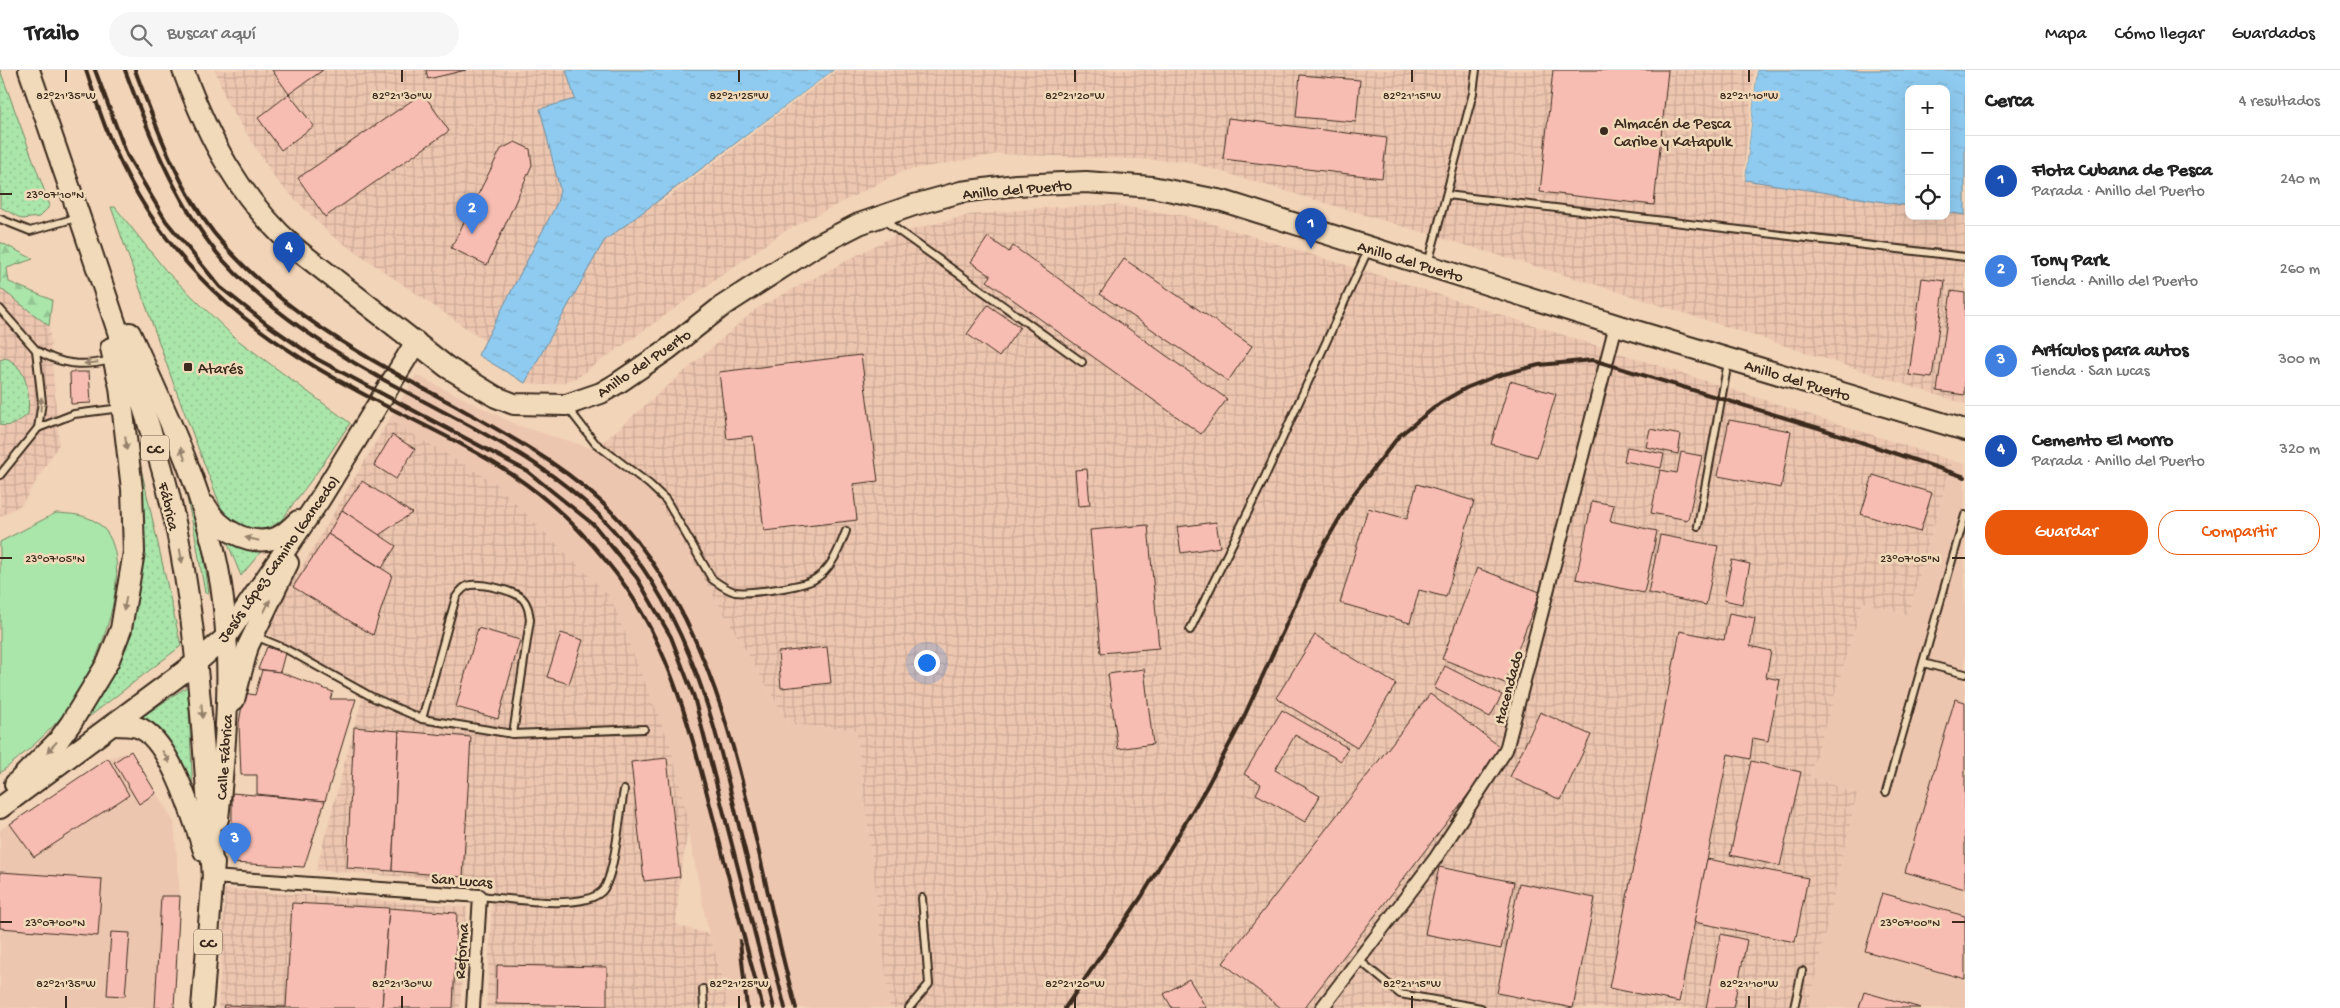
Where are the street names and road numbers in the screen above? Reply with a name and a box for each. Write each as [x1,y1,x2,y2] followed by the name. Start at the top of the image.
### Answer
[962,177,1073,206] street label: Anillo del Puerto
[1355,238,1465,288] street label: Anillo del Puerto
[594,326,696,403] street label: Anillo del Puerto
[1742,357,1852,407] street label: Anillo del Puerto
[141,436,169,460] road number: CC
[215,473,345,647] street label: Jesús López Camino (Gancedo)
[152,480,182,534] street label: Fábrica
[1491,649,1529,727] street label: Hacendado
[214,713,239,801] street label: Calle Fábrica
[431,871,494,894] street label: San Lucas
[452,922,475,980] street label: Reforma
[194,930,222,954] road number: CC

